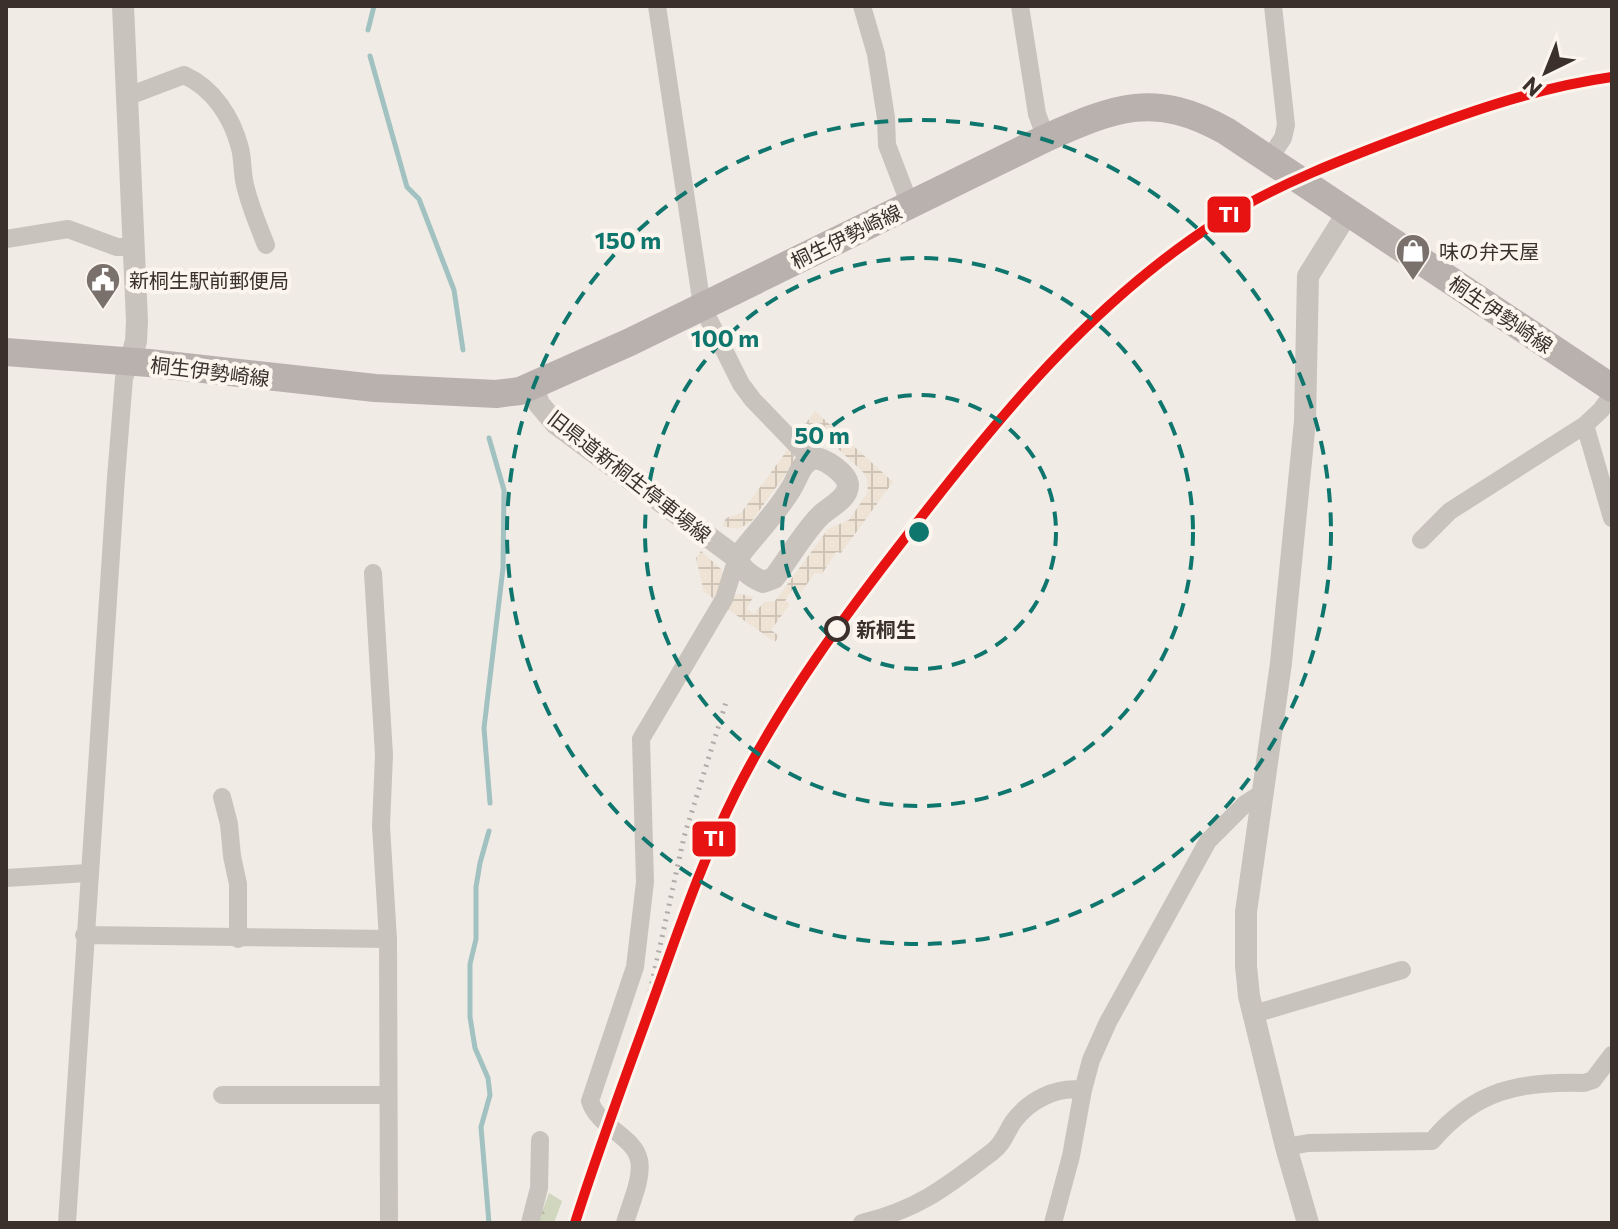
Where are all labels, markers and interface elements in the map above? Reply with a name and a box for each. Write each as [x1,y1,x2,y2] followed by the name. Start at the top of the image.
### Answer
[1506,32,1586,112] north arrow
[1517,71,1547,102] text: N
[1206,195,1252,234] line badge: TI
[787,199,905,273] street label: 桐生伊勢崎線
[1218,200,1240,227] text: TI
[595,225,661,254] text: 150 m
[1394,232,1432,282] shop icon: 味の弁天屋
[1439,239,1539,263] place label: 味の弁天屋
[84,261,122,311] public building icon: 新桐生駅前郵便局
[129,268,289,292] place label: 新桐生駅前郵便局
[1445,270,1557,358] street label: 桐生伊勢崎線
[691,323,759,352] text: 100 m
[149,352,271,390] street label: 桐生伊勢崎線
[544,405,716,547] street label: 旧県道新桐生停車場線
[794,420,850,449] text: 50 m
[905,518,933,546] centre of rings
[825,617,849,641] marker: 新桐生
[856,617,916,641] place label: 新桐生
[691,820,737,858] line badge: TI
[703,824,725,851] text: TI

